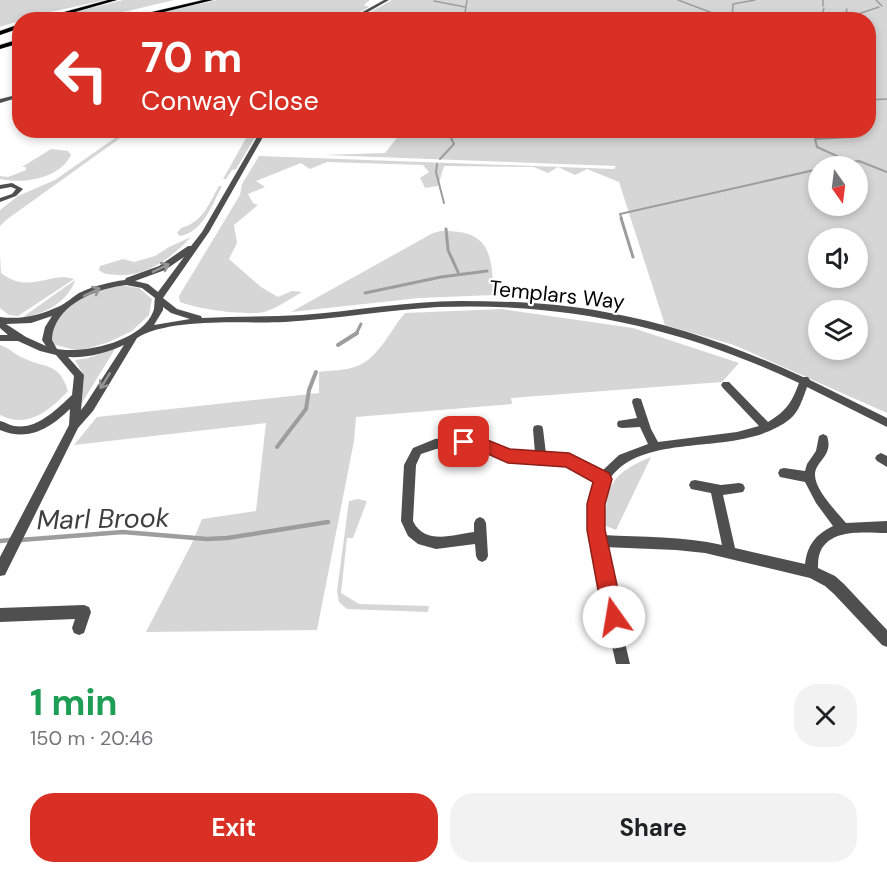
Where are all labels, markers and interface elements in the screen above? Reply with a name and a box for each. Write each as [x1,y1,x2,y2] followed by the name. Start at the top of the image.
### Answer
[141,30,242,85] text: 70 m
[42,36,120,114] icon: left
[141,83,319,118] text: Conway Close
[808,156,868,216] north arrow
[808,156,868,360] map controls
[808,228,868,288] button: sound
[151,261,169,273] one-way arrow
[488,274,626,316] street label: Templars Way
[82,285,100,297] one-way arrow
[808,300,868,360] button: layers
[99,372,112,389] one-way arrow
[438,416,489,467] pin
[447,425,480,458] icon: arrive
[36,500,170,537] water label: Marl Brook
[582,585,646,649] position arrow
[30,679,118,726] text: 1 min
[794,684,857,747] button: close
[30,725,154,751] text: 150 m · 20:46
[30,793,438,862] button: Exit
[450,793,857,862] button: Share

